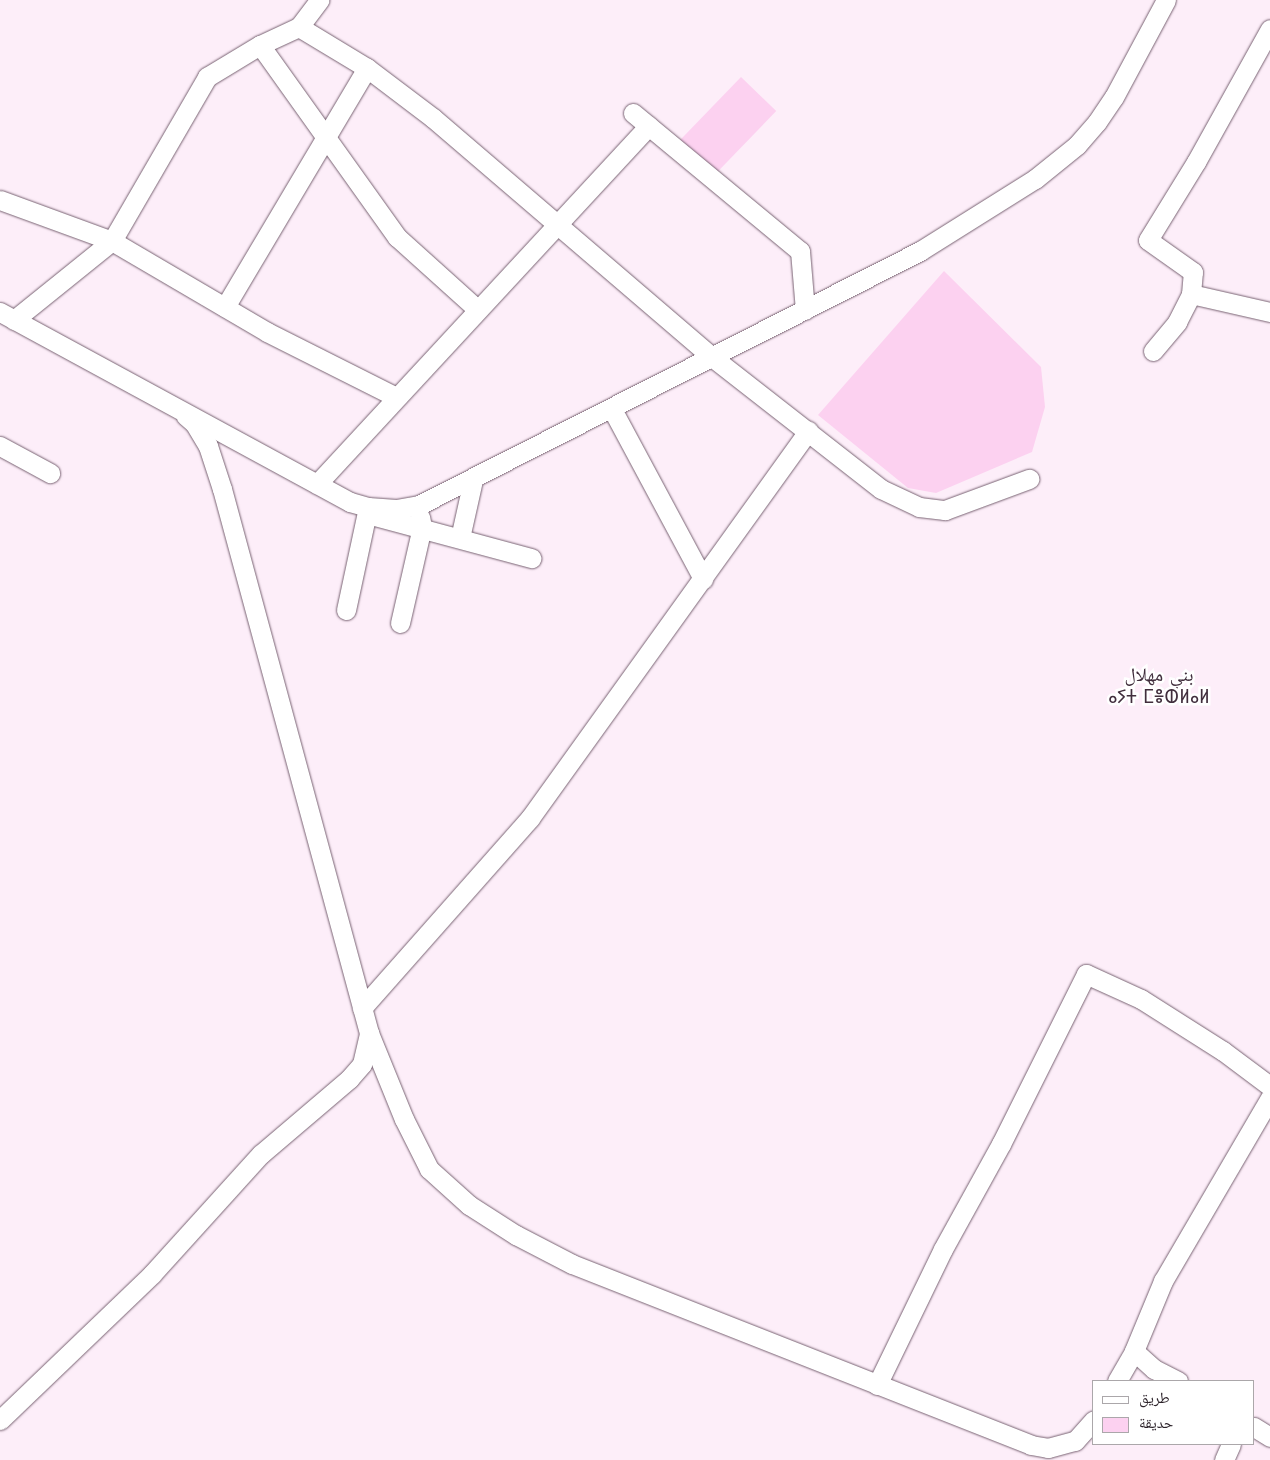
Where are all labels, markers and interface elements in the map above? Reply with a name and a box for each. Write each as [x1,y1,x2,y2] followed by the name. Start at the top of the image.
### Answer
[1108,664,1210,708] district label: بني مهلال ⴰⵢⵜ ⵎⴻⵀⵍⴰⵍ
[1092,1380,1255,1445] legend
[1139,1389,1170,1407] text: طريق
[1139,1414,1173,1432] text: حديقة

